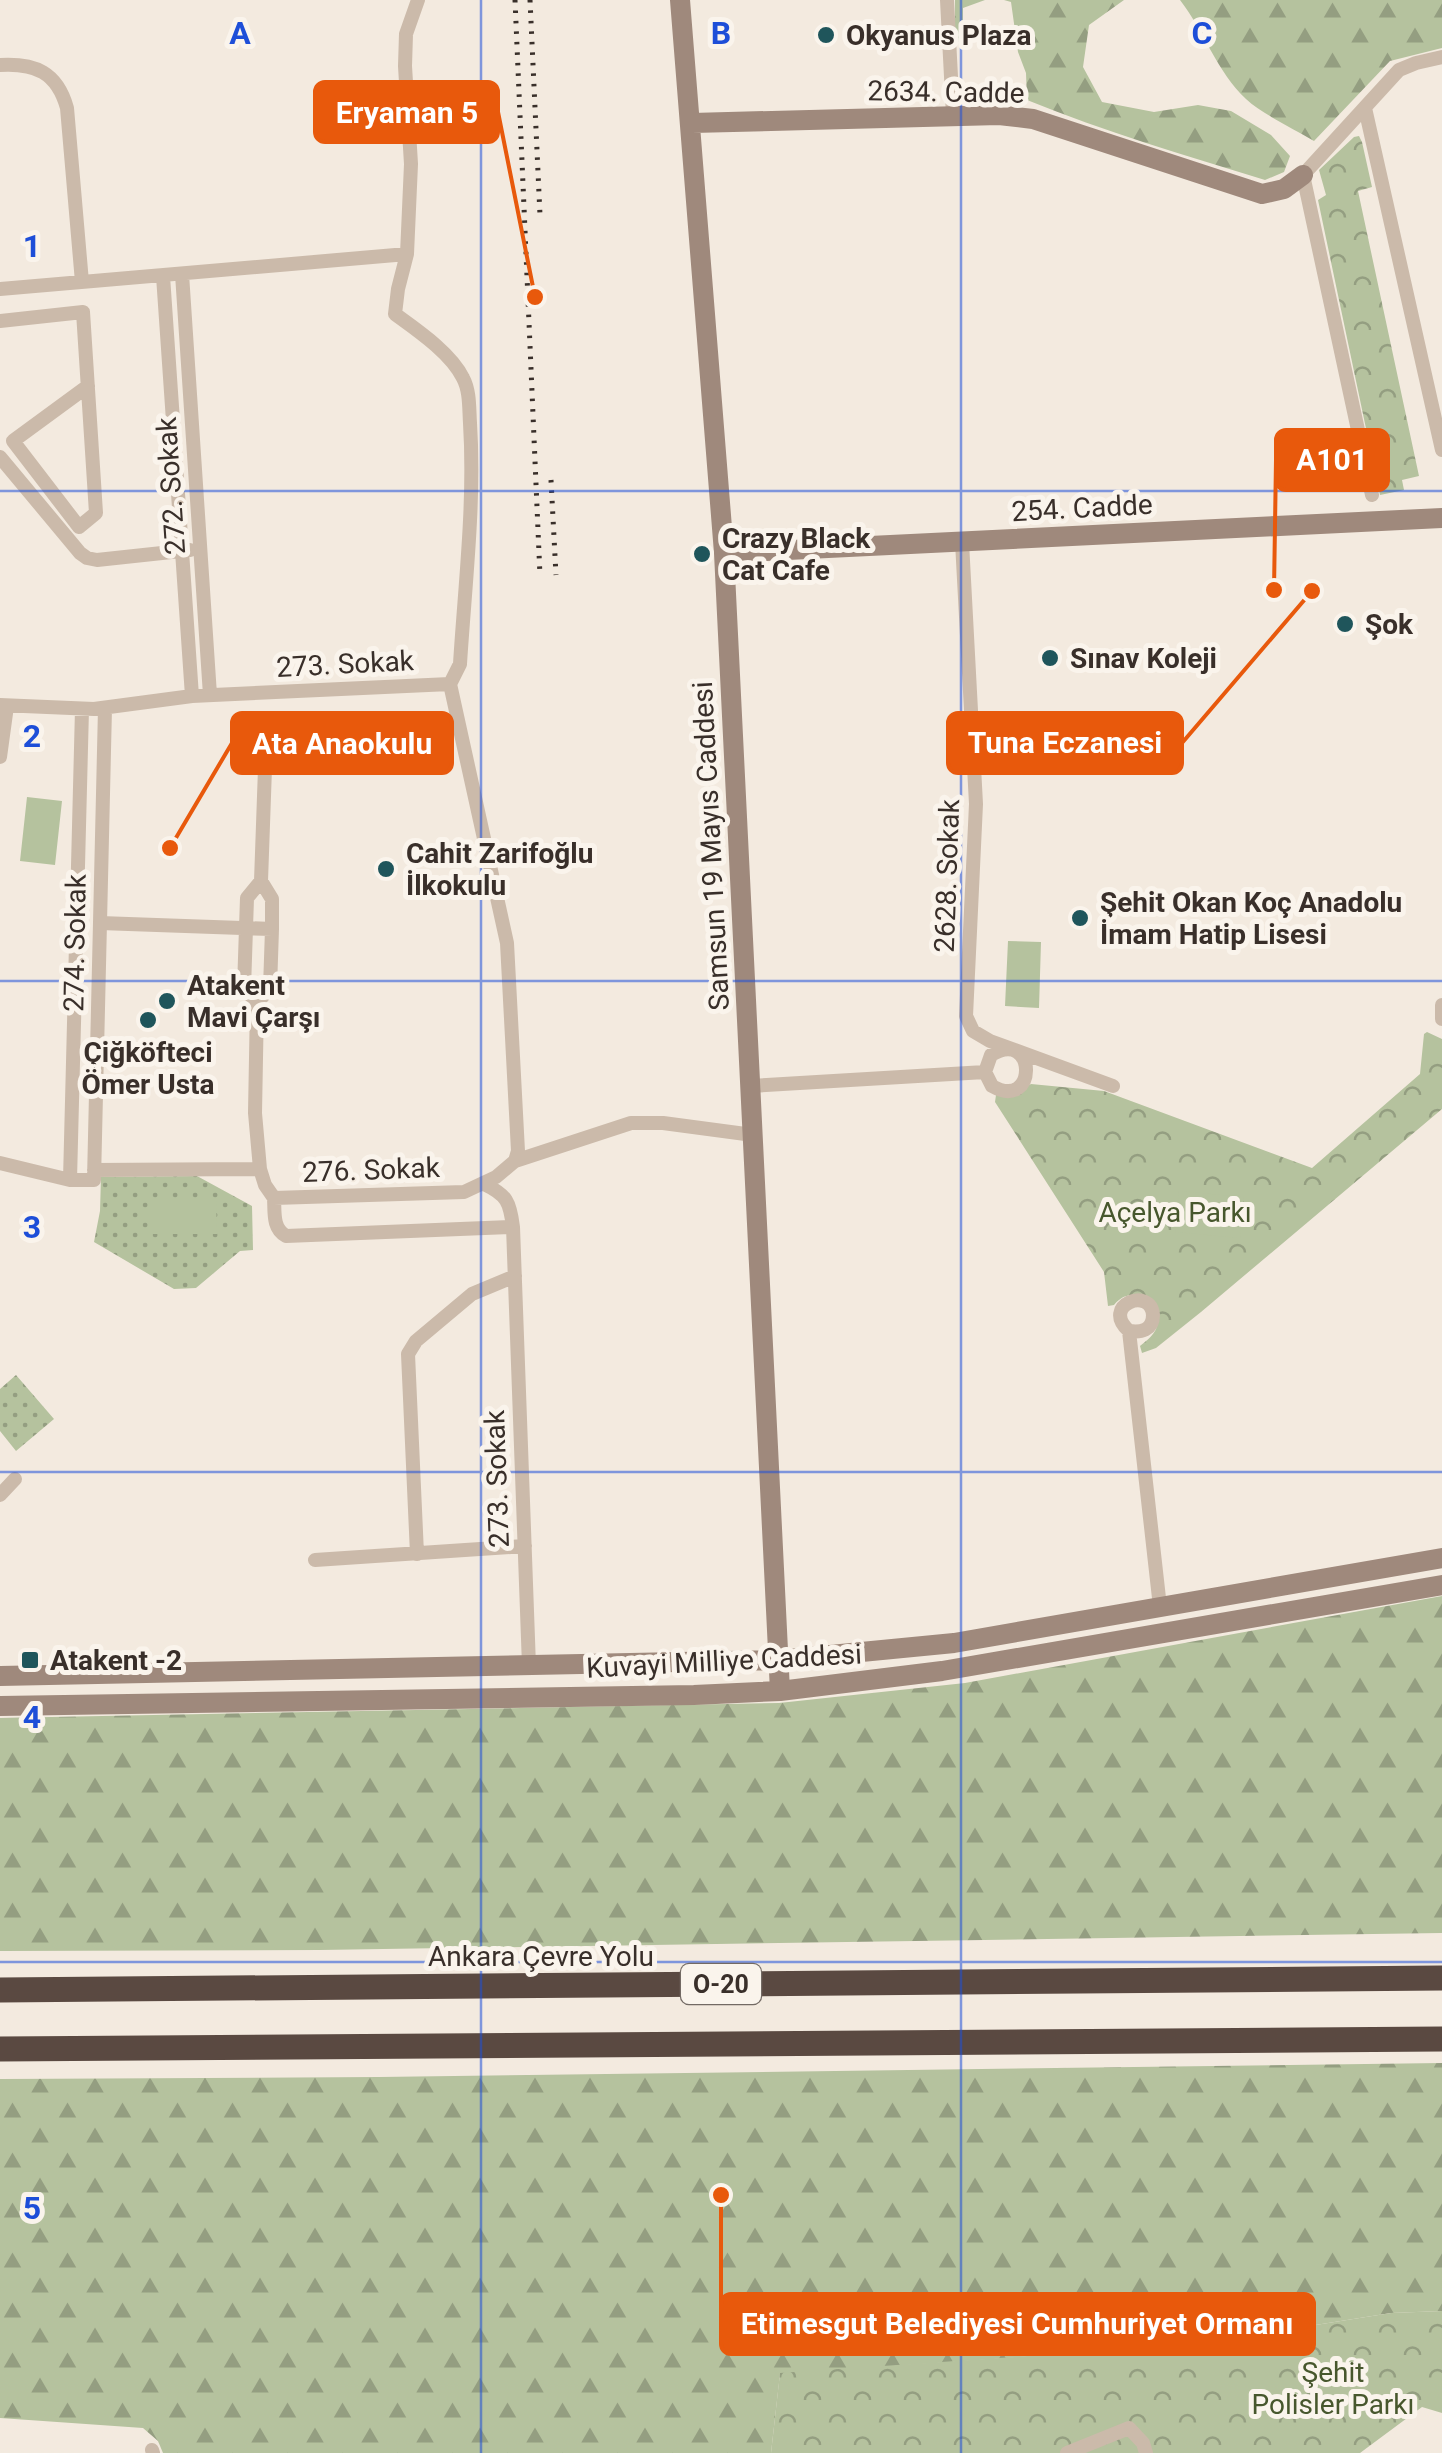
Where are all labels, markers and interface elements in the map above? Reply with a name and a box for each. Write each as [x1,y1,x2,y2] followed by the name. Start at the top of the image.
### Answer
[229,14,251,52] text: A
[711,14,731,52] text: B
[1192,14,1212,52] text: C
[846,19,1032,52] place label: Okyanus Plaza
[815,24,837,46] marker: Okyanus Plaza
[867,74,1025,110] street label: 2634. Cadde
[315,82,498,142] callout: Eryaman 5
[336,95,478,130] text: Eryaman 5
[23,227,41,265] text: 1
[150,415,192,556] street label: 272. Sokak
[1276,430,1388,490] callout: A101
[1296,442,1368,477] text: A101
[1011,488,1153,528] street label: 254. Cadde
[722,522,871,587] place label: Crazy Black Cat Cafe
[691,543,713,565] marker: Crazy Black Cat Cafe
[1365,608,1414,641] place label: Şok
[1334,613,1356,635] marker: Şok
[1070,642,1217,675] place label: Sınav Koleji
[275,644,415,684] street label: 273. Sokak
[1039,647,1061,669] marker: Sınav Koleji
[686,681,736,1011] street label: Samsun 19 Mayıs Caddesi
[232,713,452,773] callout: Ata Anaokulu
[948,713,1182,773] callout: Tuna Eczanesi
[23,717,41,755] text: 2
[968,725,1162,760] text: Tuna Eczanesi
[252,726,432,761] text: Ata Anaokulu
[928,798,966,953] street label: 2628. Sokak
[406,837,593,902] place label: Cahit Zarifoğlu İlkokulu
[375,858,397,880] marker: Cahit Zarifoğlu İlkokulu
[57,873,93,1012] street label: 274. Sokak
[1100,886,1402,951] place label: Şehit Okan Koç Anadolu İmam Hatip Lisesi
[1069,907,1091,929] marker: Şehit Okan Koç Anadolu İmam Hatip Lisesi
[187,969,320,1034] place label: Atakent Mavi Çarşı
[156,990,178,1012] marker: Atakent Mavi Çarşı
[137,1009,159,1031] marker: Çiğköfteci Ömer Usta
[81,1036,215,1101] place label: Çiğköfteci Ömer Usta
[302,1151,441,1189] street label: 276. Sokak
[1098,1196,1252,1229] park label: Açelya Parkı
[23,1208,41,1246] text: 3
[478,1409,516,1548] street label: 273. Sokak
[585,1637,863,1685] street label: Kuvayi Milliye Caddesi
[50,1644,182,1677] place label: Atakent -2
[19,1649,41,1671] marker: Atakent -2
[23,1698,41,1736] text: 4
[428,1940,654,1973] street label: Ankara Çevre Yolu
[681,1964,761,2004] road number: O-20
[23,2189,41,2227] text: 5
[721,2294,1314,2354] callout: Etimesgut Belediyesi Cumhuriyet Ormanı
[741,2306,1293,2341] text: Etimesgut Belediyesi Cumhuriyet Ormanı
[1252,2356,1414,2421] park label: Şehit Polisler Parkı

